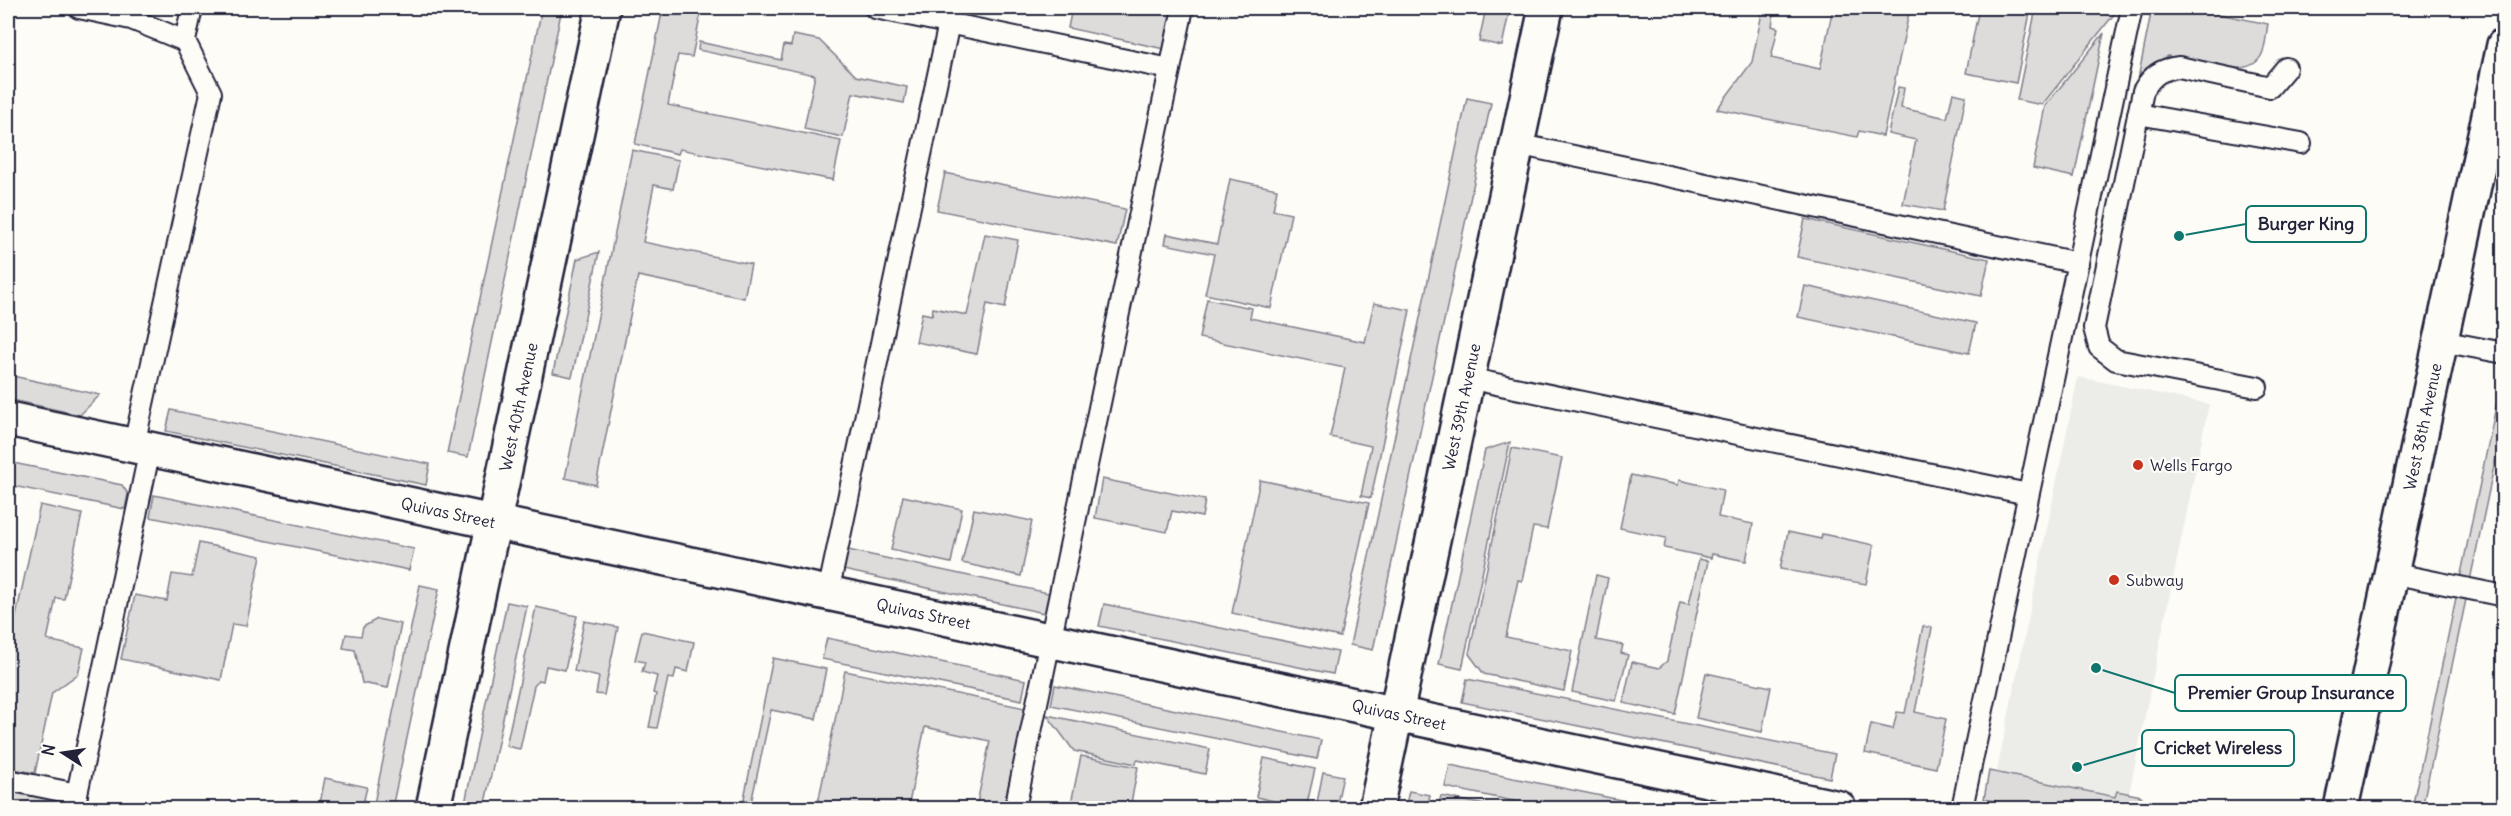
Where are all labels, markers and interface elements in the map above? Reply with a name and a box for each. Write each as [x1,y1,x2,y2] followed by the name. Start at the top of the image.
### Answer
[2246,206,2366,242] callout: Burger King
[2258,212,2354,235] text: Burger King
[495,341,542,473] street label: West 40th Avenue
[1438,342,1484,472] street label: West 39th Avenue
[2399,361,2446,492] street label: West 38th Avenue
[2150,455,2233,475] place label: Wells Fargo
[2131,458,2145,472] marker: Wells Fargo
[399,493,498,532] street label: Quivas Street
[2126,570,2184,590] place label: Subway
[2107,573,2121,587] marker: Subway
[875,594,973,633] street label: Quivas Street
[2175,675,2406,711] callout: Premier Group Insurance
[2187,681,2395,704] text: Premier Group Insurance
[1350,695,1448,734] street label: Quivas Street
[33,723,93,783] north arrow
[2142,730,2294,766] callout: Cricket Wireless
[2154,736,2282,759] text: Cricket Wireless
[37,742,59,757] text: N

